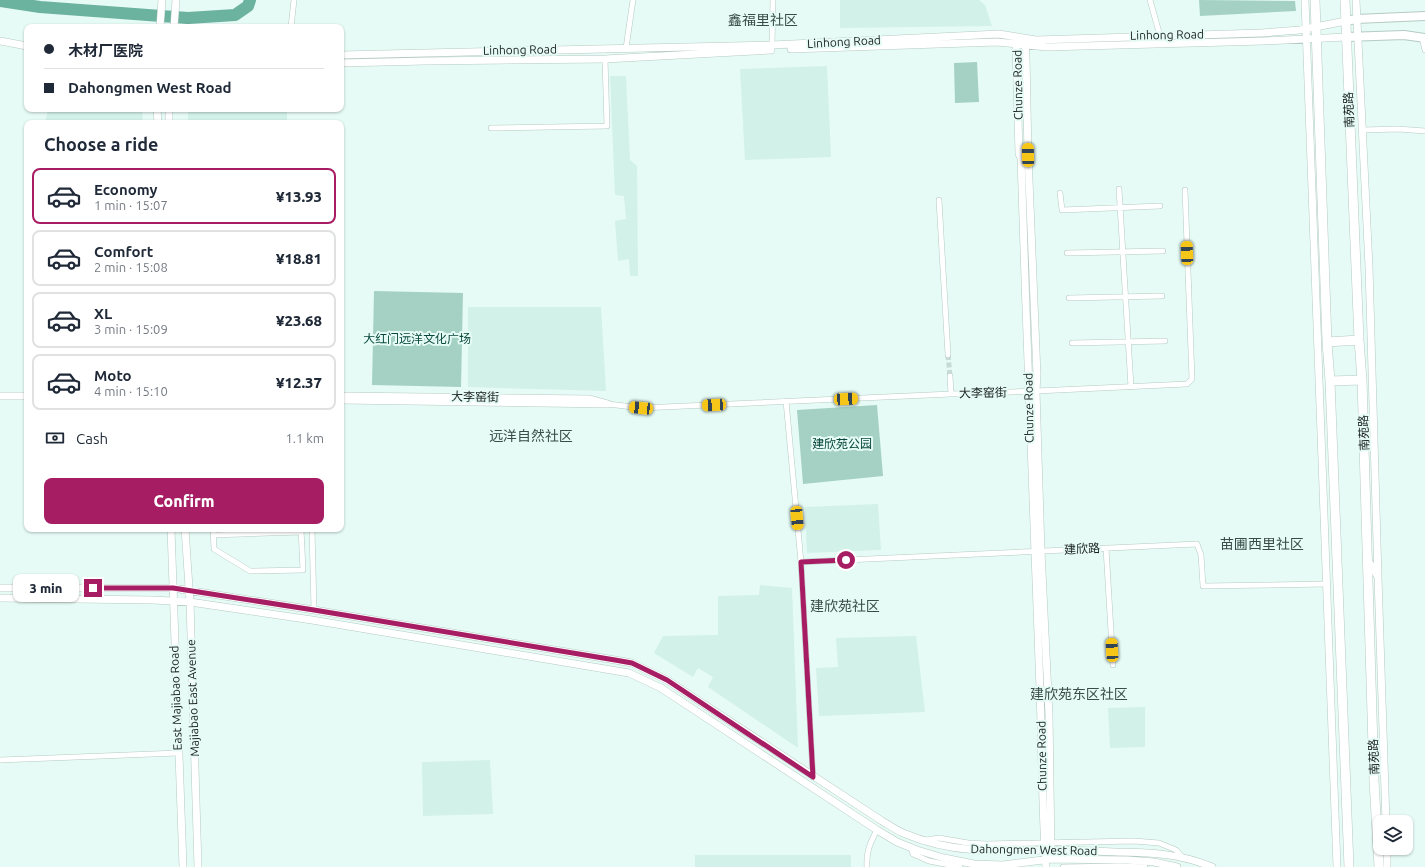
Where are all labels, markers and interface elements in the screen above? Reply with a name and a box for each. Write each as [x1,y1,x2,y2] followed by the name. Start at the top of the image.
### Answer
[728,12,798,28] district label: 鑫福里社区
[1130,27,1204,42] street label: Linhong Road
[807,33,881,50] street label: Linhong Road
[68,42,143,59] text: 木材厂医院
[483,42,557,57] street label: Linhong Road
[1010,50,1025,120] street label: Chunze Road
[68,79,232,96] text: Dahongmen West Road
[1341,92,1356,128] street label: 南苑路
[44,134,158,154] text: Choose a ride
[1022,143,1034,167] car
[46,178,82,214] icon: car
[94,181,158,198] text: Economy
[276,188,322,205] text: ¥13.93
[94,198,168,212] text: 1 min · 15:07
[46,240,82,276] icon: car
[1181,241,1193,265] car
[94,243,153,260] text: Comfort
[276,250,322,267] text: ¥18.81
[94,260,168,274] text: 2 min · 15:08
[46,302,82,338] icon: car
[94,305,112,322] text: XL
[276,312,322,329] text: ¥23.68
[94,322,168,336] text: 3 min · 15:09
[363,332,471,345] park label: 大红门远洋文化广场
[46,364,82,400] icon: car
[94,367,132,384] text: Moto
[1021,373,1036,443] street label: Chunze Road
[276,374,322,391] text: ¥12.37
[94,384,168,398] text: 4 min · 15:10
[959,386,1007,399] street label: 大李窑街
[451,390,499,403] street label: 大李窑街
[834,392,858,406] car
[702,398,726,412] car
[628,401,654,415] car
[1356,415,1371,451] street label: 南苑路
[44,427,66,449] icon: cash
[489,428,573,444] district label: 远洋自然社区
[76,430,108,447] text: Cash
[285,431,324,445] text: 1.1 km
[812,437,872,450] park label: 建欣苑公园
[44,478,324,524] button: Confirm
[790,506,804,530] car
[1220,536,1304,552] district label: 苗圃西里社区
[1064,541,1100,556] street label: 建欣路
[837,551,855,569] route start
[13,574,79,602] callout: 3 min
[84,579,102,597] route end
[29,581,63,595] text: 3 min
[810,598,880,614] district label: 建欣苑社区
[1105,638,1119,662] car
[184,639,201,757] street label: Majiabao East Avenue
[167,645,184,751] street label: East Majiabao Road
[1030,686,1128,702] district label: 建欣苑东区社区
[1034,721,1049,791] street label: Chunze Road
[1366,739,1381,775] street label: 南苑路
[1373,815,1413,855] map controls
[1373,815,1413,855] button: layers
[971,842,1097,857] street label: Dahongmen West Road

